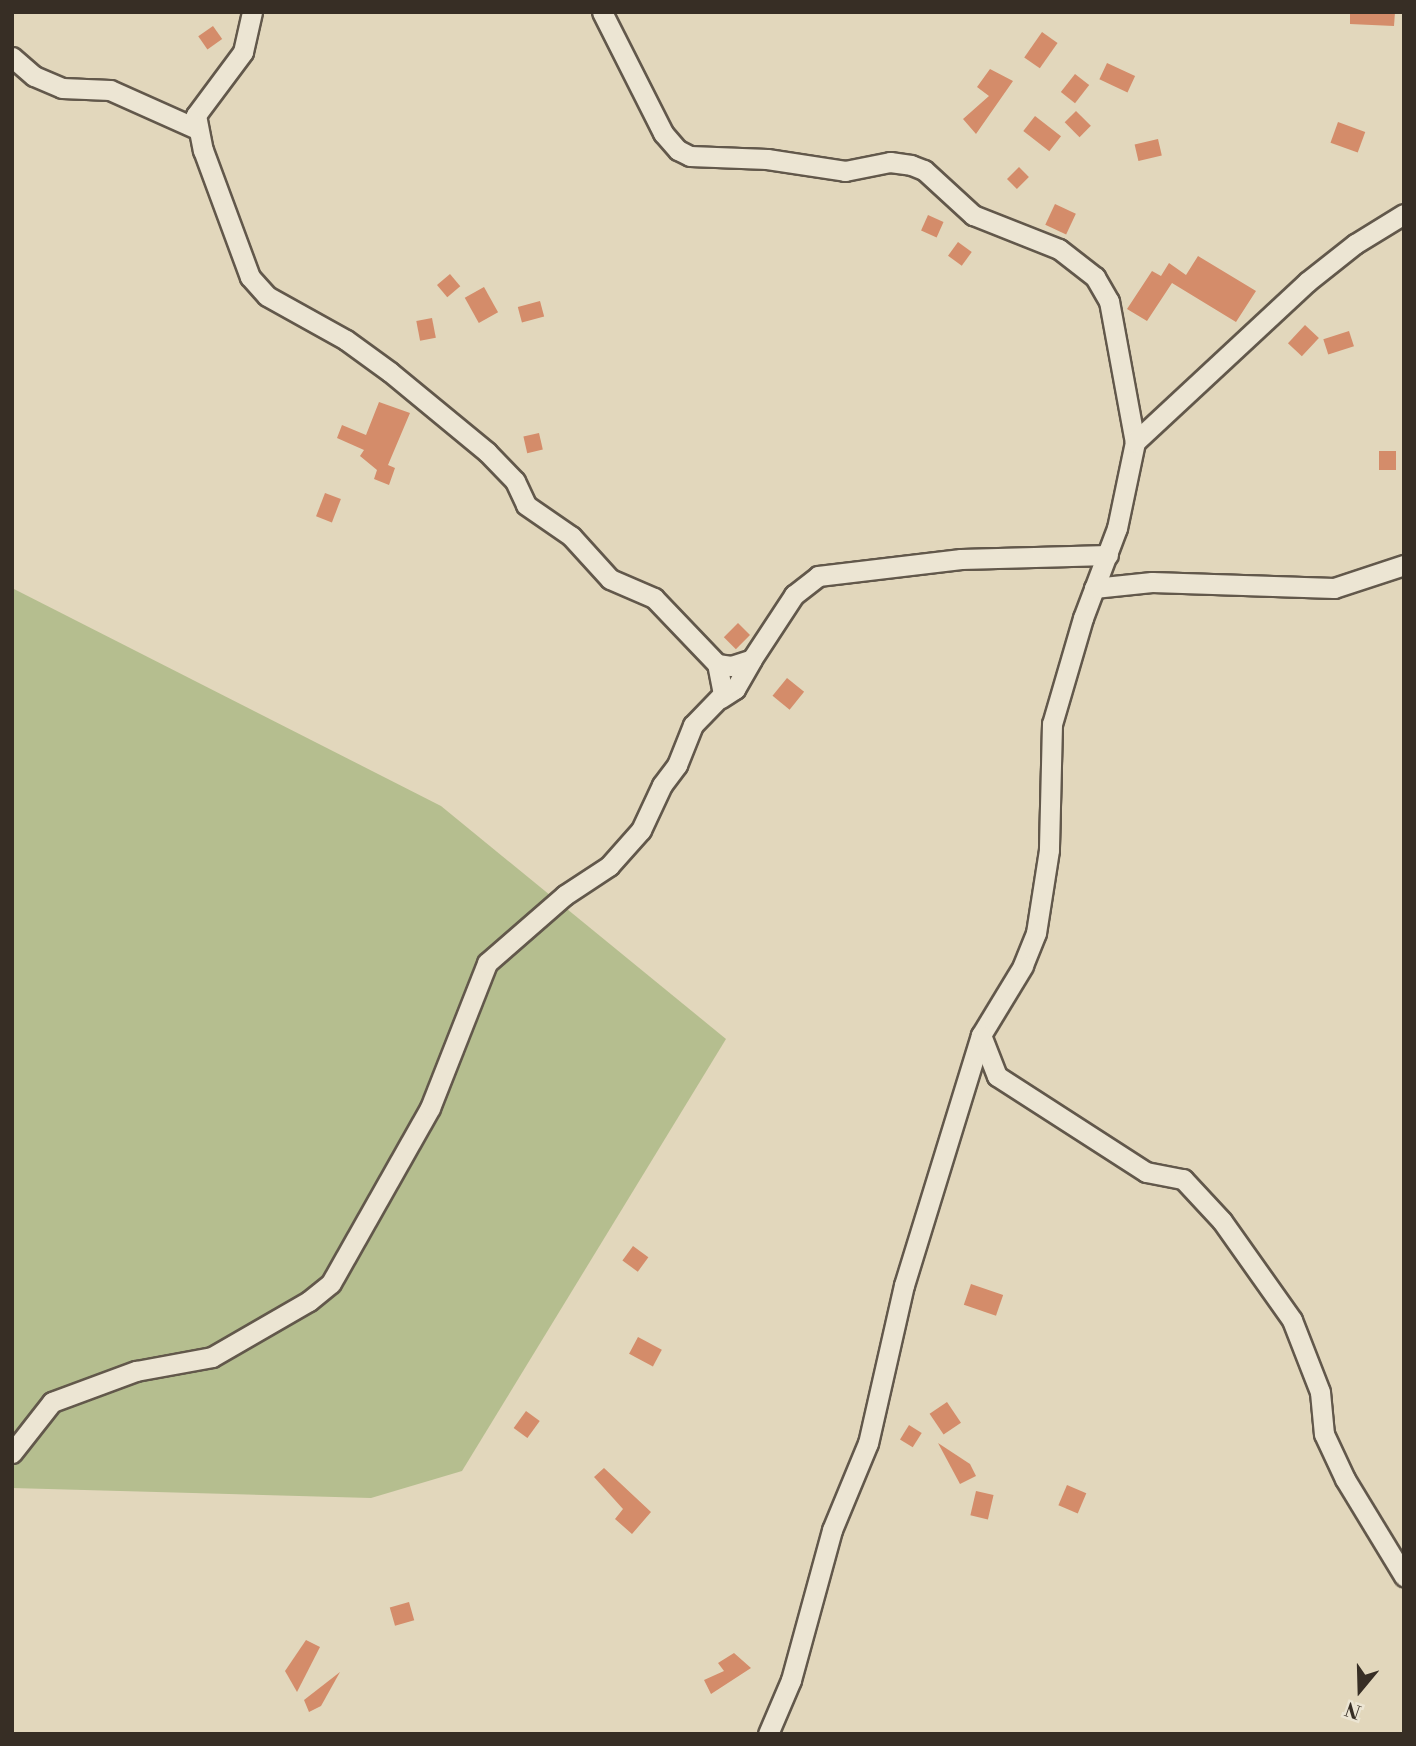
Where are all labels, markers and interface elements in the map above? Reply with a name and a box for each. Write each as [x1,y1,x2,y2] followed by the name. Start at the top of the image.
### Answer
[1325,1655,1395,1725] north arrow
[1342,1696,1364,1724] text: N

